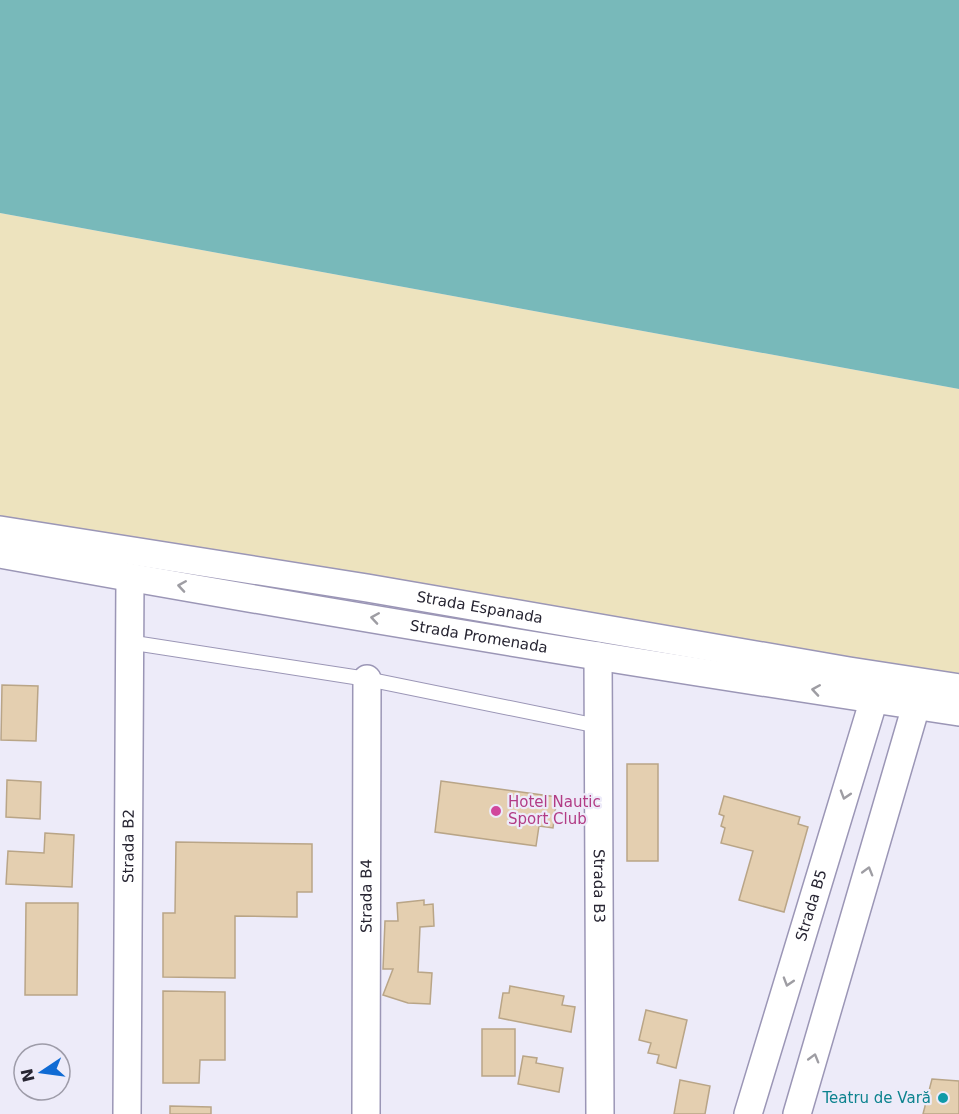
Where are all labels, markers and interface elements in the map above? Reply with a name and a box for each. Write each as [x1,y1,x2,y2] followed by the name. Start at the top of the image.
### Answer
[178,581,187,593] one-way arrow
[415,588,544,627] street label: Strada Espanada
[370,613,379,625] one-way arrow
[409,616,549,657] street label: Strada Promenada
[811,684,821,697] one-way arrow
[840,789,852,800] one-way arrow
[508,793,601,828] place label: Hotel Nautic Sport Club
[489,804,503,818] marker: Hotel Nautic Sport Club
[119,809,138,883] street label: Strada B2
[590,849,608,923] street label: Strada B3
[357,859,376,933] street label: Strada B4
[861,866,873,877] one-way arrow
[792,867,831,943] street label: Strada B5
[783,976,795,987] one-way arrow
[12,1042,72,1102] north arrow
[807,1053,819,1064] one-way arrow
[17,1067,39,1084] text: N
[821,1089,931,1107] place label: Teatru de Vară
[936,1091,950,1105] marker: Teatru de Vară

